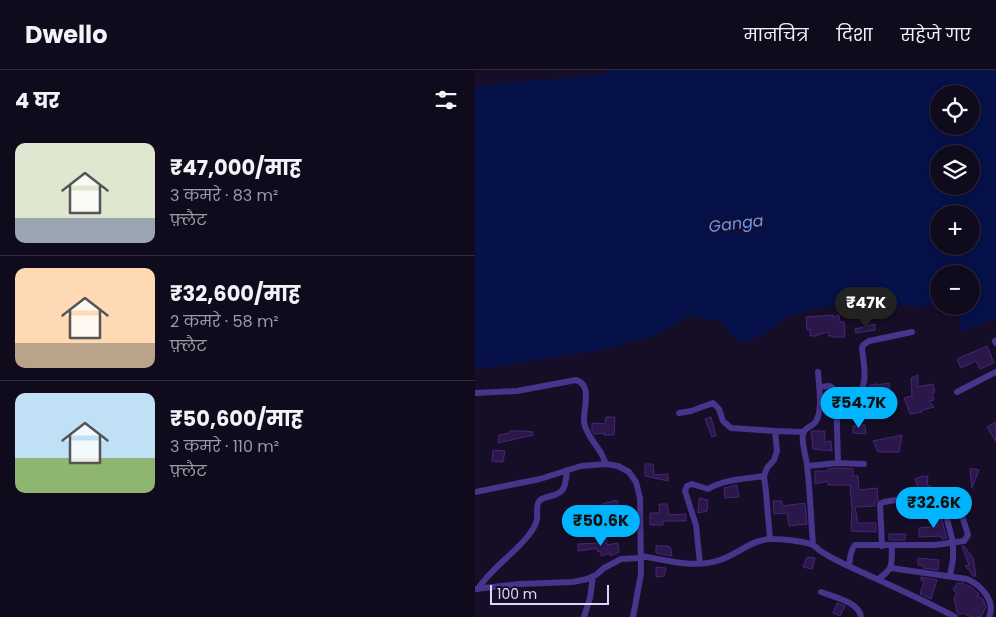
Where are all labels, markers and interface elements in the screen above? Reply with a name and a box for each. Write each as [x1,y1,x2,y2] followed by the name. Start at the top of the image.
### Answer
[25,18,107,51] text: Dwello
[744,22,808,47] text: मानचित्र
[836,22,873,47] text: दिशा
[901,22,971,47] text: सहेजे गए
[930,85,980,315] map controls
[930,85,980,135] button: locate
[15,86,60,115] text: 4 घर
[432,86,460,114] icon: filters
[930,145,980,195] button: layers
[170,153,301,182] text: ₹47,000/माह
[55,163,115,223] icon: home
[170,184,278,207] text: 3 कमरे · 83 m²
[930,205,980,255] button: +
[170,209,207,232] text: फ़्लैट
[707,209,765,238] water label: Ganga
[930,265,980,315] button: −
[170,279,300,308] text: ₹32,600/माह
[836,286,896,329] pin: ₹47K
[55,288,115,348] icon: home
[846,291,886,314] text: ₹47K
[170,310,279,333] text: 2 कमरे · 58 m²
[170,335,207,358] text: फ़्लैट
[818,386,900,429] pin: ₹54.7K
[831,391,887,414] text: ₹54.7K
[170,404,303,433] text: ₹50,600/माह
[55,413,115,473] icon: home
[170,435,279,458] text: 3 कमरे · 110 m²
[170,460,207,483] text: फ़्लैट
[893,486,975,529] pin: ₹32.6K
[907,491,961,514] text: ₹32.6K
[560,504,642,547] pin: ₹50.6K
[573,509,629,532] text: ₹50.6K
[490,582,609,605] scale bar
[497,584,537,604] text: 100 m

